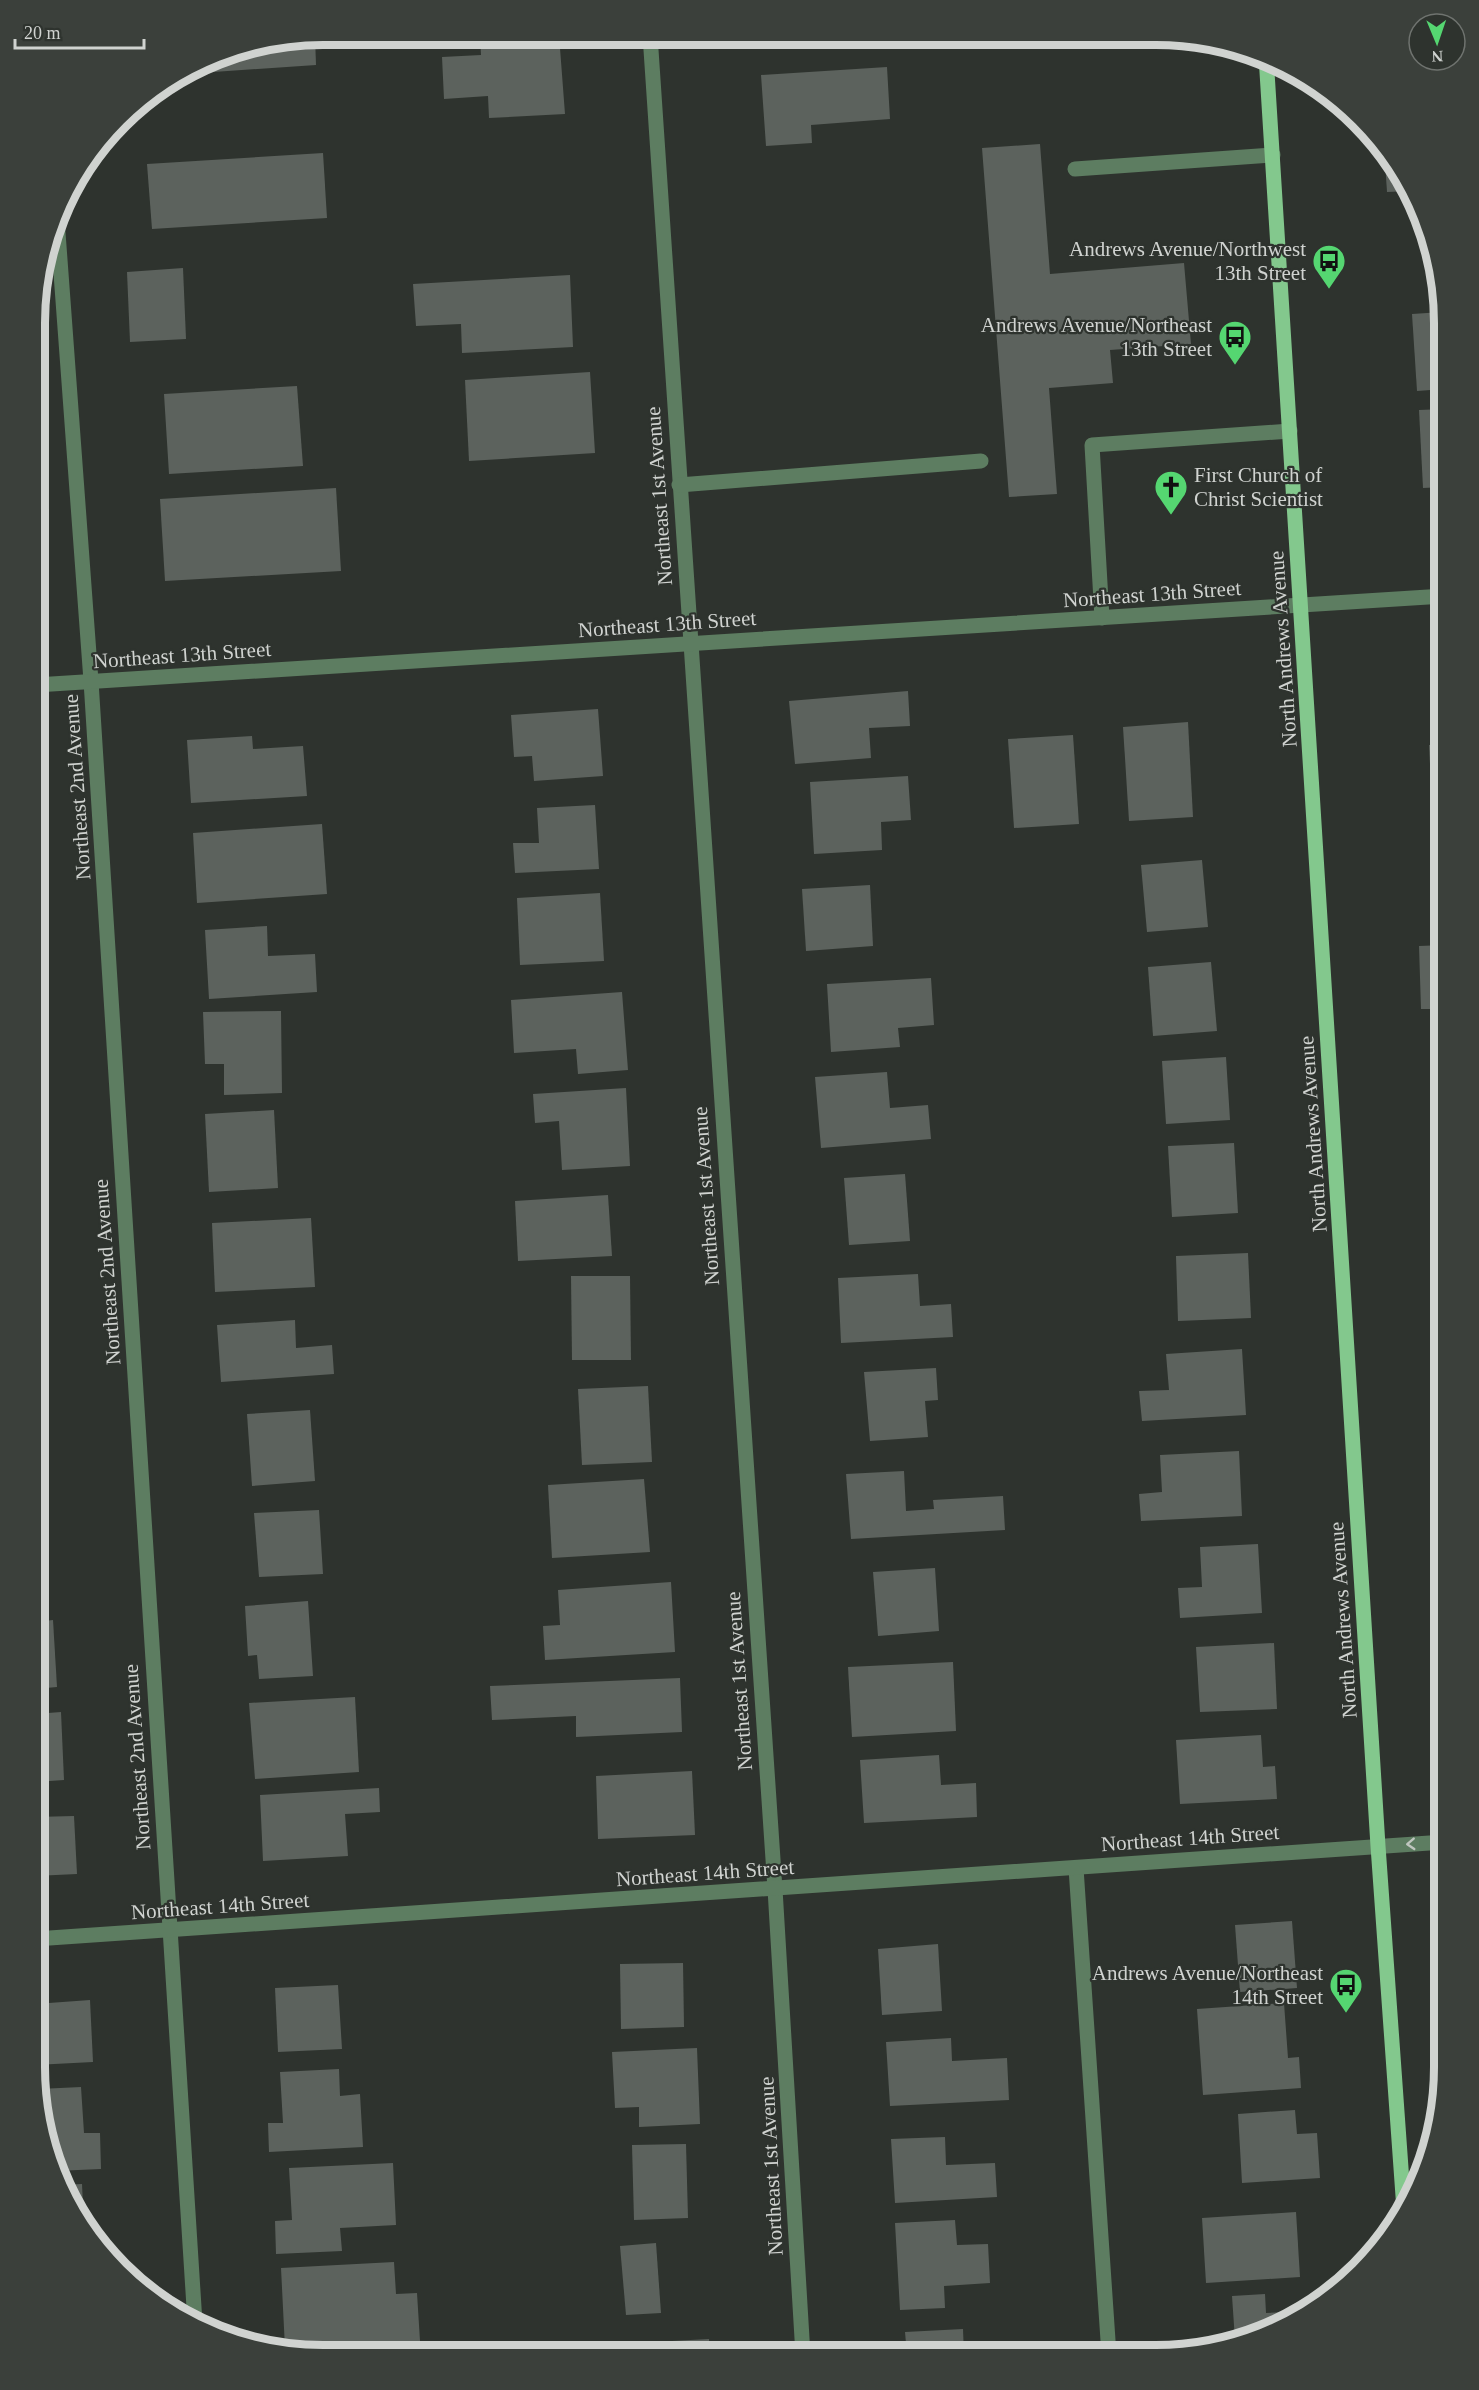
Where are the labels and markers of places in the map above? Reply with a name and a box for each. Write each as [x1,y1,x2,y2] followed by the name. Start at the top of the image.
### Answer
[1069,237,1306,285] place label: Andrews Avenue/Northwest 13th Street
[1311,243,1347,290] bus stop icon: Andrews Avenue/Northwest 13th Street
[981,313,1212,361] place label: Andrews Avenue/Northeast 13th Street
[1217,319,1253,366] bus stop icon: Andrews Avenue/Northeast 13th Street
[1194,463,1323,511] place label: First Church of Christ Scientist
[1153,469,1189,516] church icon: First Church of Christ Scientist
[1092,1961,1323,2009] place label: Andrews Avenue/Northeast 14th Street
[1328,1967,1364,2014] bus stop icon: Andrews Avenue/Northeast 14th Street

